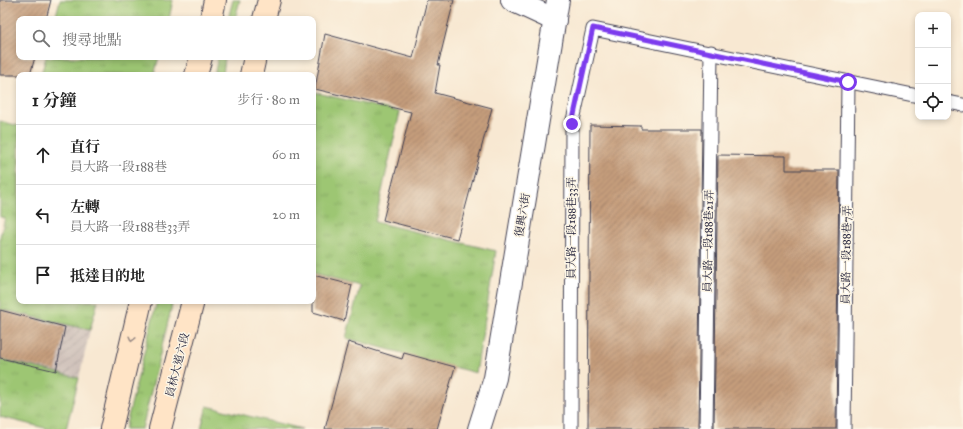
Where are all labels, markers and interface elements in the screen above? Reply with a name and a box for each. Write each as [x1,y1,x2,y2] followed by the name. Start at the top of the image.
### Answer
[915,12,951,120] map controls
[915,12,951,48] button: +
[16,16,316,60] search box
[30,27,52,49] icon: search
[62,31,122,49] text: 搜尋地點
[915,48,951,84] button: −
[839,73,857,91] route start
[915,84,951,120] button: locate
[32,90,76,111] text: 1 分鐘
[237,92,300,108] text: 步行 · 80 m
[563,115,581,133] route end
[70,138,100,156] text: 直行
[32,144,54,166] icon: ahead
[272,147,300,163] text: 60 m
[70,159,167,175] text: 員大路一段188巷
[565,177,578,279] street label: 員大路一段188巷33弄
[701,189,716,293] street label: 員大路一段188巷21弄
[513,192,532,238] street label: 復興六街
[70,198,100,216] text: 左轉
[32,204,54,226] icon: left
[839,205,854,305] street label: 員大路一段188巷7弄
[272,207,300,223] text: 20 m
[70,219,190,235] text: 員大路一段188巷33弄
[32,264,54,286] icon: arrive
[70,267,145,285] text: 抵達目的地
[163,332,192,399] street label: 員林大道六段
[129,336,137,342] one-way arrow

